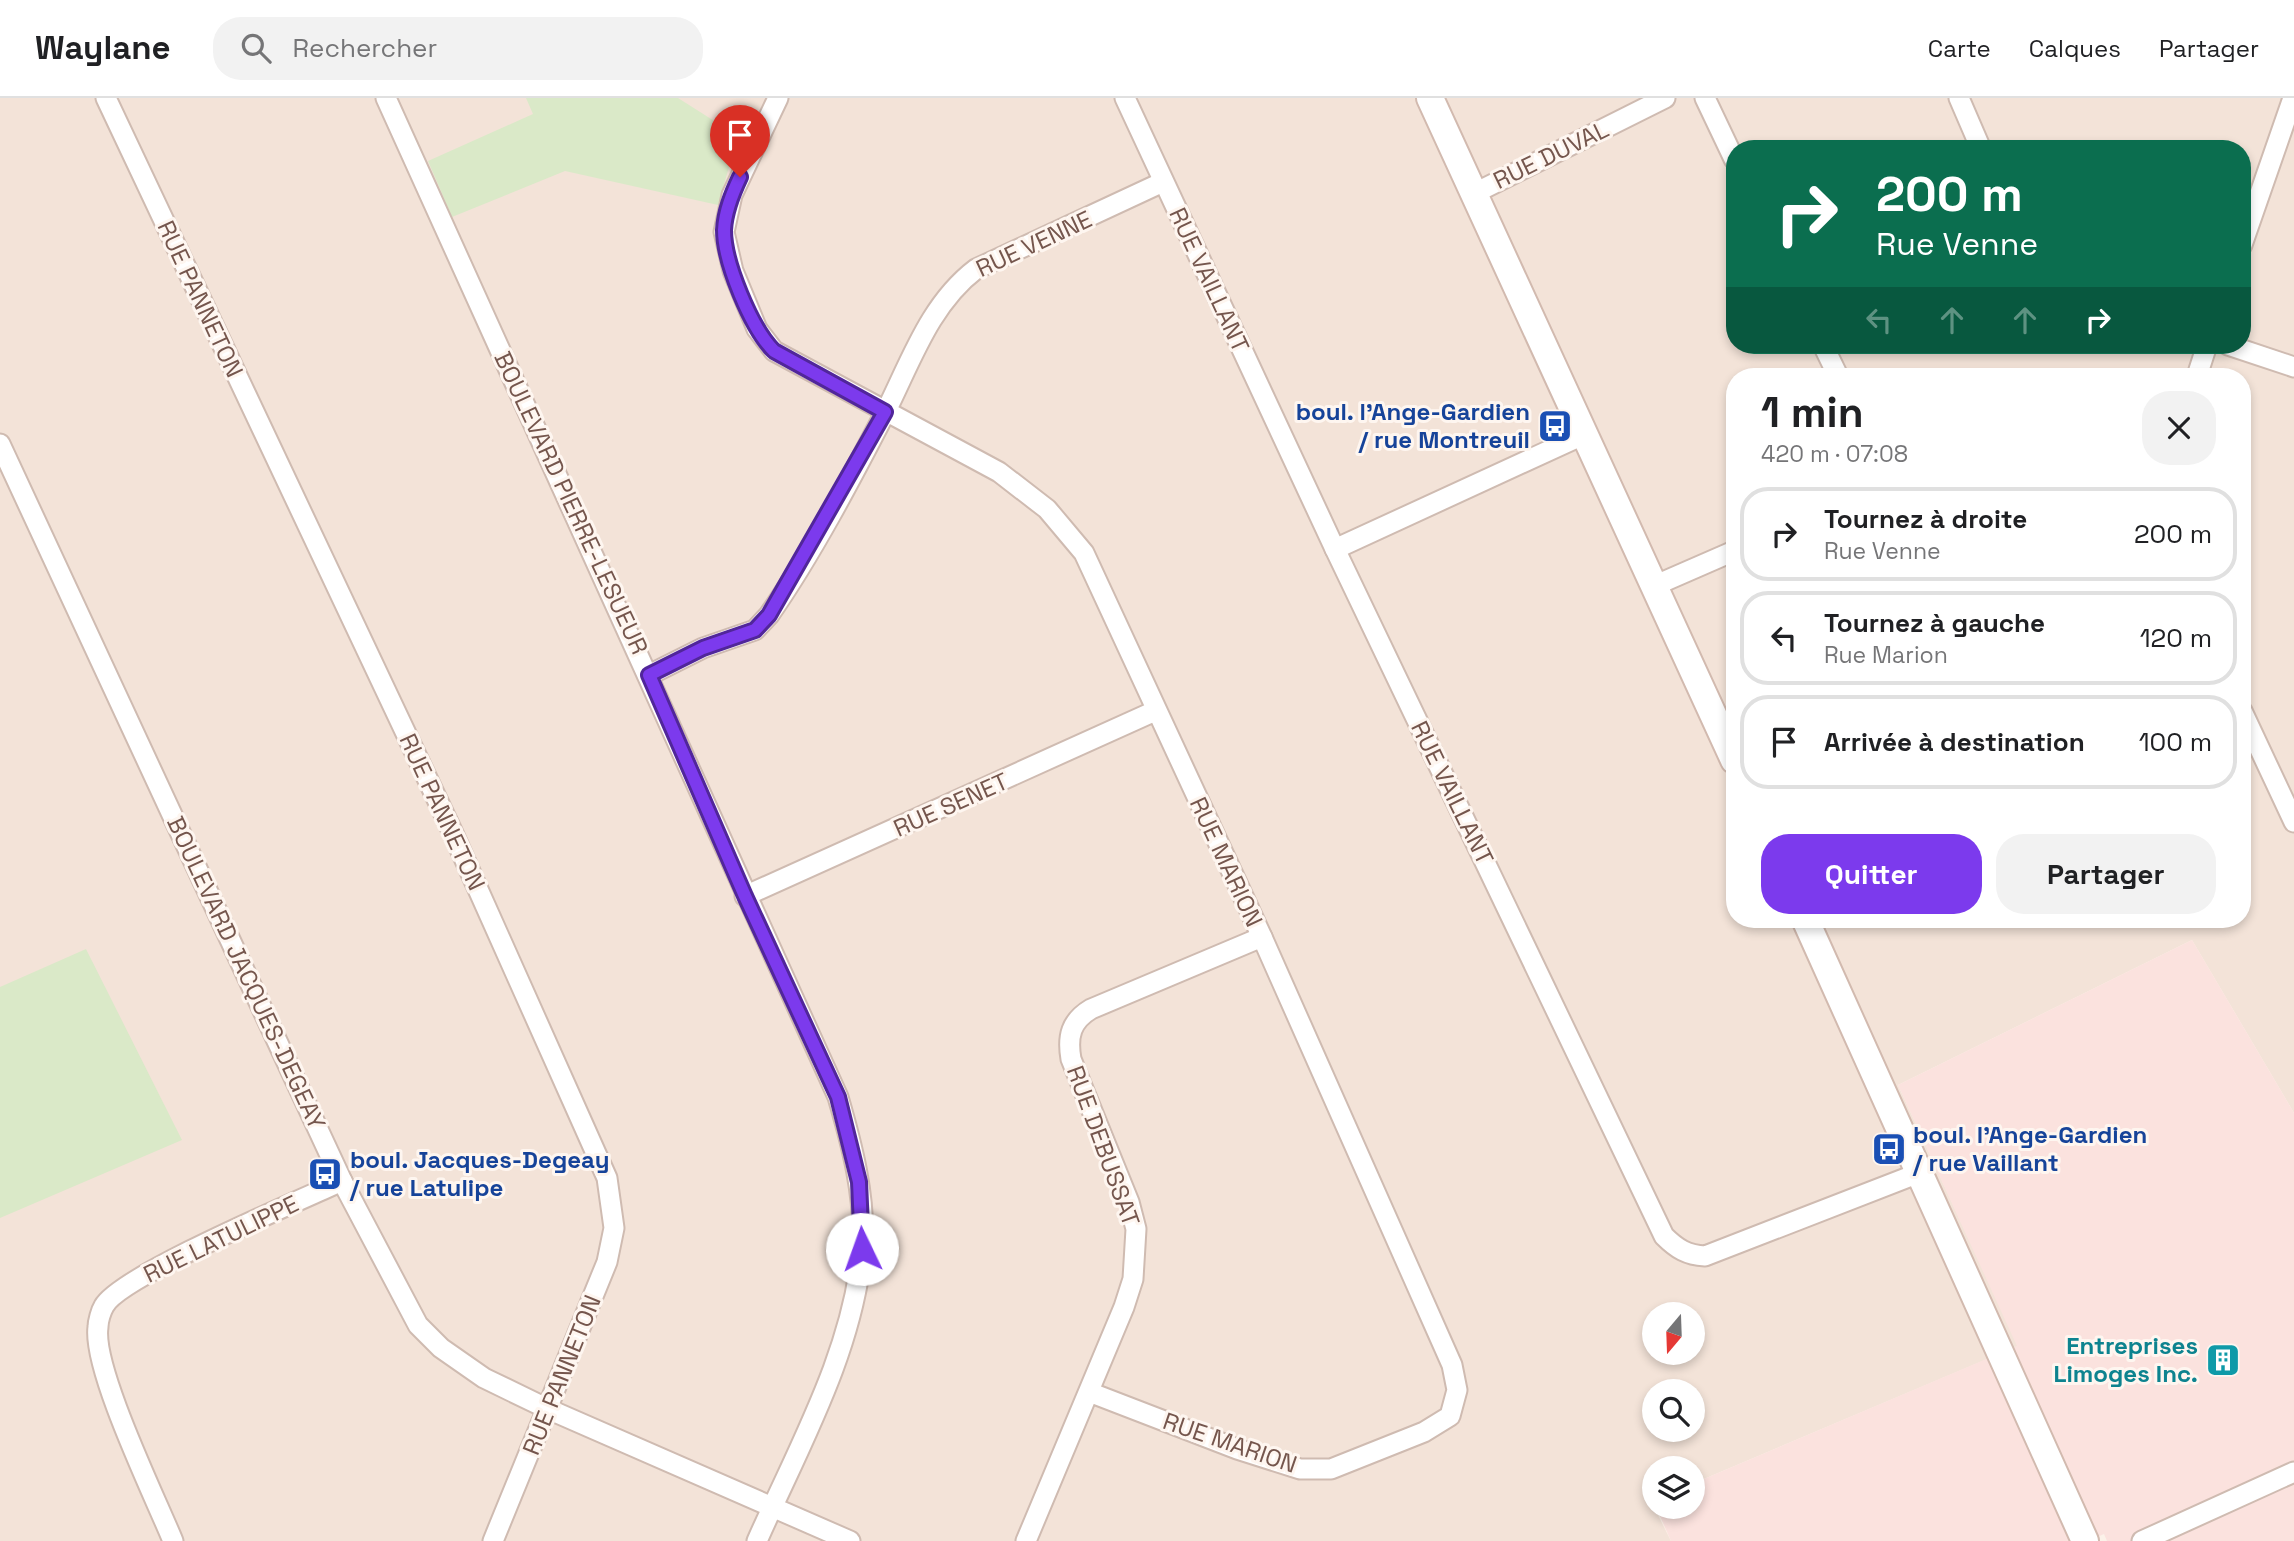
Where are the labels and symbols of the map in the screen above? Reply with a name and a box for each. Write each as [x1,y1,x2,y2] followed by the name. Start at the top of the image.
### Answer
[710,105,770,177] pin
[1488,113,1614,196] street label: RUE DUVAL
[1162,202,1257,357] street label: RUE VAILLANT
[971,203,1097,284] street label: RUE VENNE
[151,215,250,382] street label: RUE PANNETON
[488,346,655,659] street label: BOULEVARD PIERRE-LESUEUR
[1296,396,1530,455] place label: boul. l'Ange-Gardien / rue Montreuil
[1536,407,1574,445] bus stop icon: boul. l'Ange-Gardien / rue Montreuil
[1404,716,1501,870] street label: RUE VAILLANT
[393,728,492,895] street label: RUE PANNETON
[889,765,1013,844] street label: RUE SENET
[1183,792,1270,932] street label: RUE MARION
[160,811,333,1135] street label: BOULEVARD JACQUES-DEGEAY
[1060,1061,1147,1230] street label: RUE DEBUSSAT
[1912,1119,2147,1178] place label: boul. l'Ange-Gardien / rue Vaillant
[1870,1130,1908,1168] bus stop icon: boul. l'Ange-Gardien / rue Vaillant
[349,1144,609,1203] place label: boul. Jacques-Degeay / rue Latulipe
[306,1155,344,1193] bus stop icon: boul. Jacques-Degeay / rue Latulipe
[138,1188,303,1289] street label: RUE LATULIPPE
[825,1212,899,1286] position arrow
[515,1290,608,1459] street label: RUE PANNETON
[1642,1302,1704,1365] north arrow
[2053,1330,2198,1389] place label: Entreprises Limoges Inc.
[2204,1341,2242,1379] building icon: Entreprises Limoges Inc.
[1159,1405,1301,1480] street label: RUE MARION

